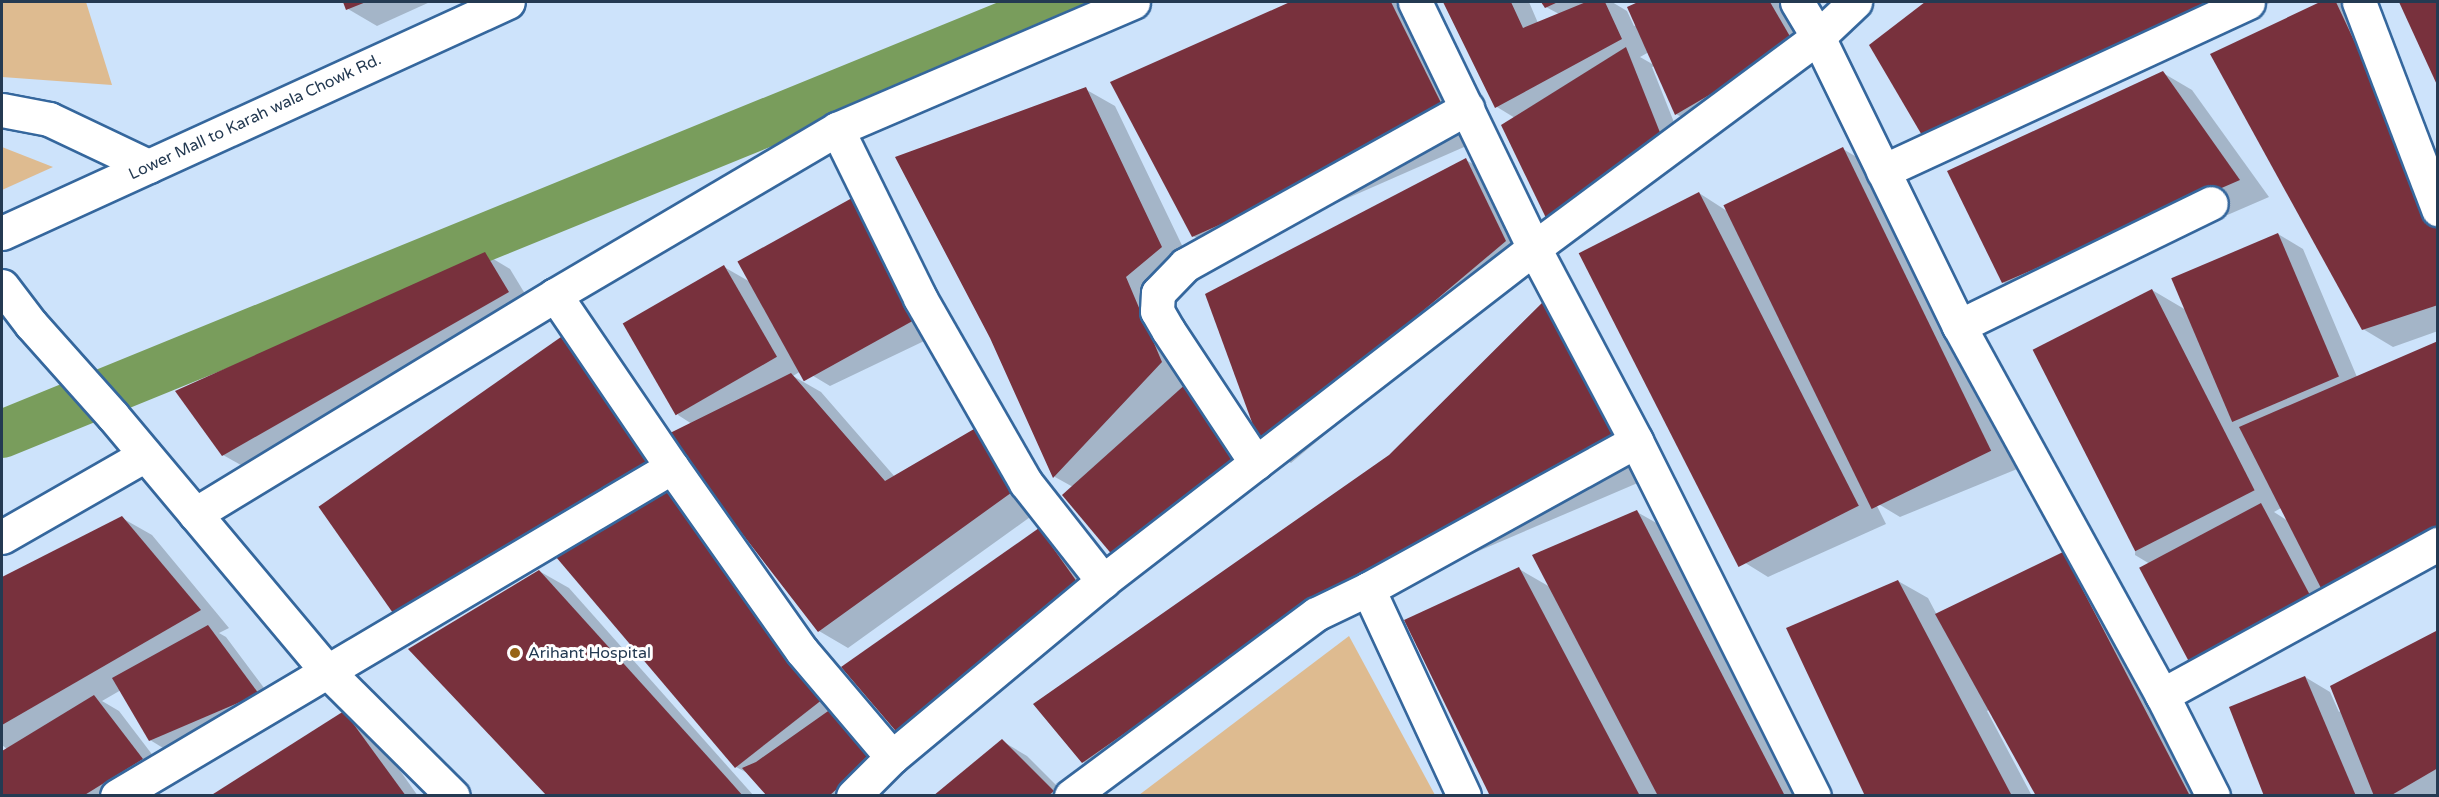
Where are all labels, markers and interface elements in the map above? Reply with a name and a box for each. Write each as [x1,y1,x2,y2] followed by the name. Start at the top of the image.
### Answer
[126,50,384,184] street label: Lower Mall to Karah wala Chowk Rd.
[528,643,651,663] place label: Arihant Hospital
[506,644,524,662] marker: Arihant Hospital

